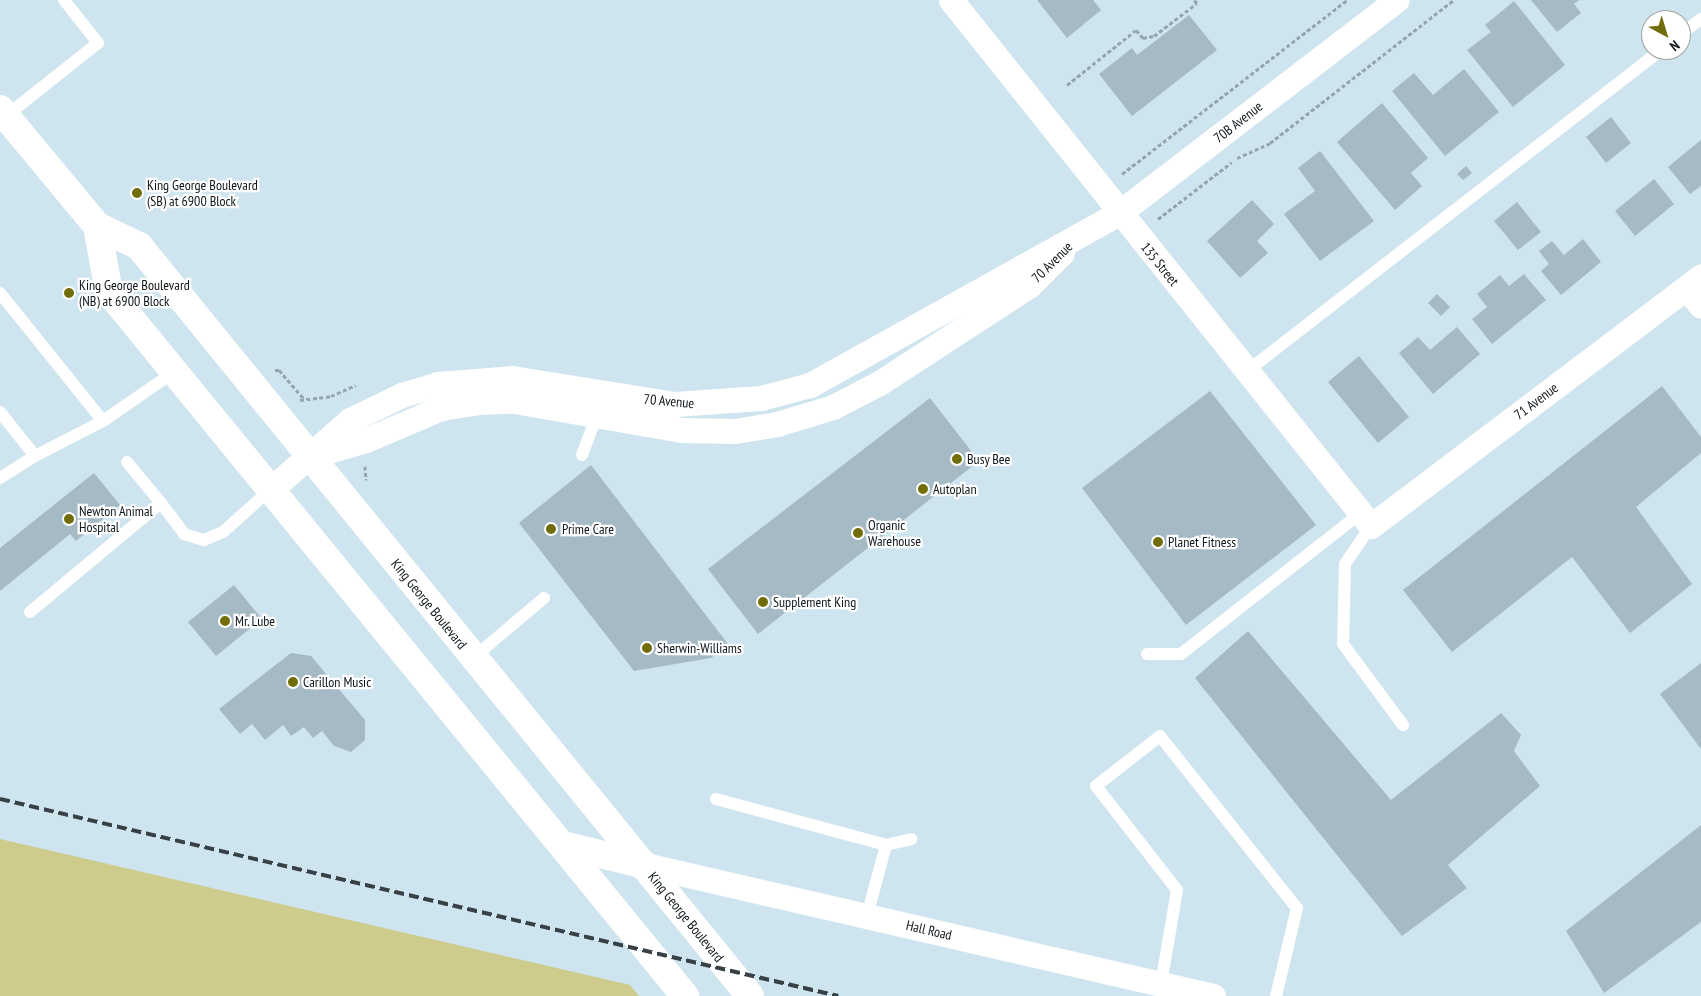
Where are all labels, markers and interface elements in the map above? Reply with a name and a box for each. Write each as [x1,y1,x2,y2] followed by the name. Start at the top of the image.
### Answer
[1641,10,1691,60] north arrow
[1666,37,1683,55] text: N
[1210,98,1266,146] street label: 70B Avenue
[147,177,258,210] place label: King George Boulevard (SB) at 6900 Block
[131,187,143,199] marker: King George Boulevard (SB) at 6900 Block
[1028,238,1076,286] street label: 70 Avenue
[1137,239,1183,289] street label: 135 Street
[79,277,190,310] place label: King George Boulevard (NB) at 6900 Block
[63,287,75,299] marker: King George Boulevard (NB) at 6900 Block
[1511,379,1561,423] street label: 71 Avenue
[643,390,695,412] street label: 70 Avenue
[967,451,1011,467] place label: Busy Bee
[951,453,963,465] marker: Busy Bee
[933,481,977,497] place label: Autoplan
[917,483,929,495] marker: Autoplan
[79,503,153,536] place label: Newton Animal Hospital
[63,513,75,525] marker: Newton Animal Hospital
[868,517,921,550] place label: Organic Warehouse
[562,521,614,537] place label: Prime Care
[544,522,558,536] marker: Prime Care
[852,527,864,539] marker: Organic Warehouse
[1168,534,1236,550] place label: Planet Fitness
[1152,536,1164,548] marker: Planet Fitness
[388,556,470,652] street label: King George Boulevard
[773,594,856,610] place label: Supplement King
[757,596,769,608] marker: Supplement King
[235,613,276,629] place label: Mr. Lube
[219,615,231,627] marker: Mr. Lube
[657,640,742,656] place label: Sherwin-Williams
[641,642,653,654] marker: Sherwin-Williams
[303,674,371,690] place label: Carillon Music
[287,676,299,688] marker: Carillon Music
[645,869,727,965] street label: King George Boulevard
[904,917,954,943] street label: Hall Road

